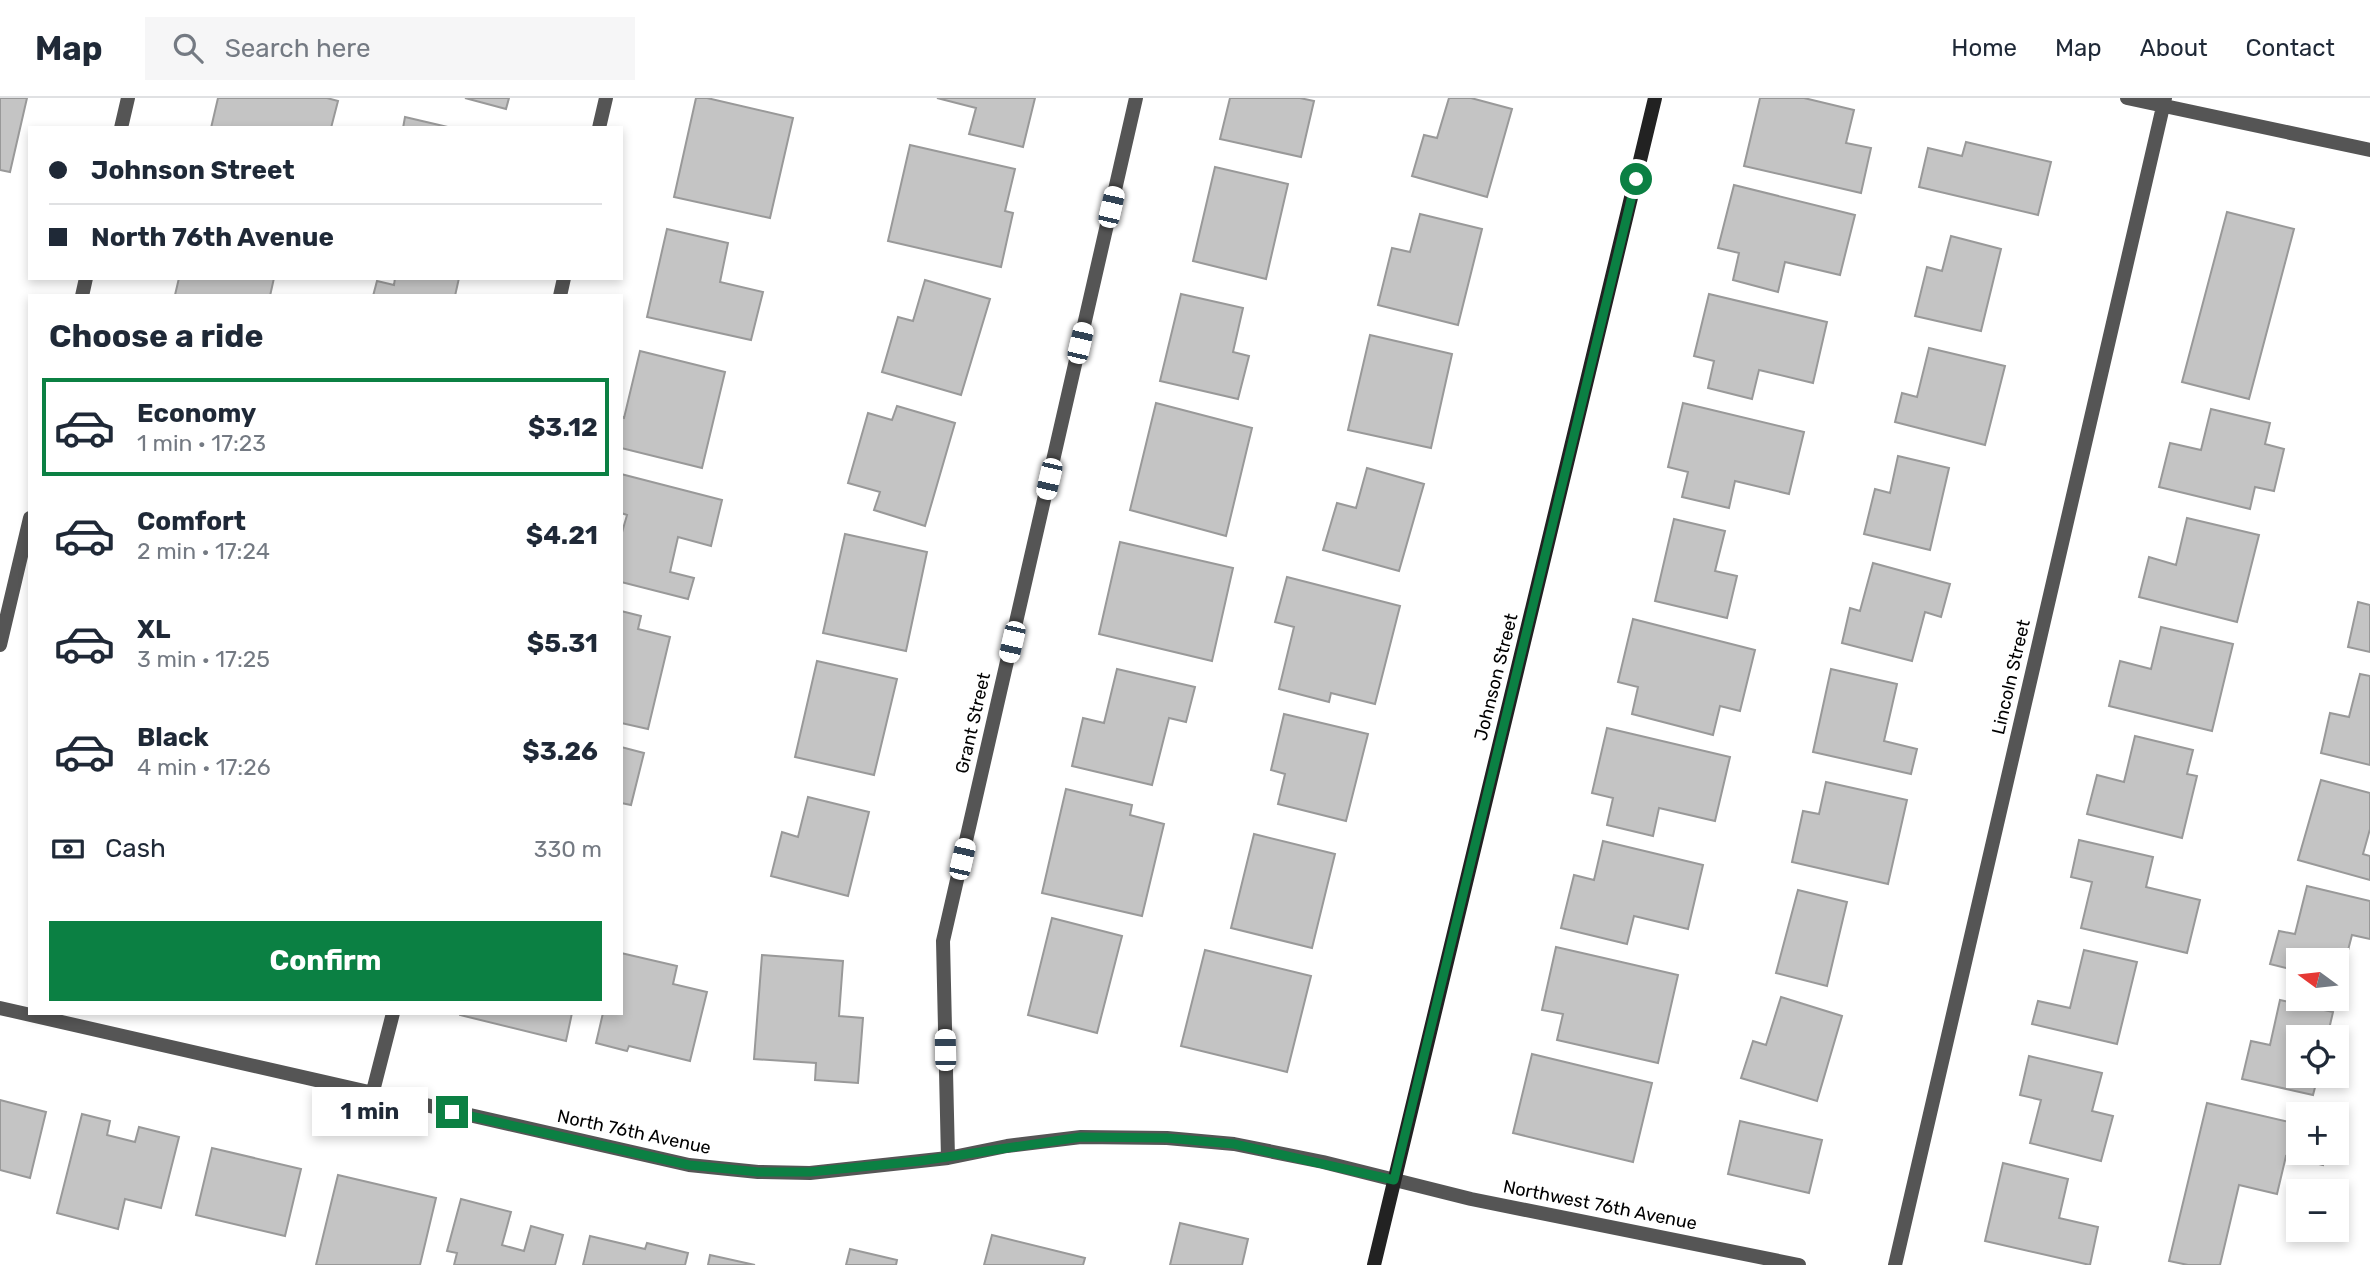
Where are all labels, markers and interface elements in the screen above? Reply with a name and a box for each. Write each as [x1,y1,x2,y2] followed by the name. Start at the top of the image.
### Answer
[145,17,635,80] search box
[35,29,103,68] text: Map
[169,29,207,67] icon: search
[225,33,370,64] text: Search here
[1951,34,2017,62] text: Home
[2055,34,2102,62] text: Map
[2140,34,2208,62] text: About
[2246,34,2335,62] text: Contact
[91,155,295,186] text: Johnson Street
[1620,163,1652,195] route start
[1097,184,1126,230] car
[91,222,334,253] text: North 76th Avenue
[49,317,263,355] text: Choose a ride
[1066,320,1095,366] car
[53,396,116,459] icon: car
[137,398,256,429] text: Economy
[528,412,598,443] text: $3.12
[137,429,266,457] text: 1 min · 17:23
[1035,456,1064,502] car
[53,504,116,567] icon: car
[137,506,246,537] text: Comfort
[526,520,598,551] text: $4.21
[137,537,270,565] text: 2 min · 17:24
[1470,611,1522,743] street label: Johnson Street
[53,612,116,675] icon: car
[137,614,170,645] text: XL
[1987,617,2035,737] street label: Lincoln Street
[998,619,1027,665] car
[527,628,598,659] text: $5.31
[137,645,270,673] text: 3 min · 17:25
[951,670,995,776] street label: Grant Street
[53,720,116,783] icon: car
[137,722,209,753] text: Black
[522,736,598,767] text: $3.26
[137,753,271,781] text: 4 min · 17:26
[49,830,87,868] icon: cash
[105,833,166,864] text: Cash
[534,835,602,863] text: 330 m
[948,836,977,882] car
[49,921,602,1001] button: Confirm
[2286,948,2348,1012] north arrow
[2286,948,2349,1242] map controls
[2286,1025,2349,1088] button: locate
[935,1029,956,1071] car
[312,1088,428,1136] callout: 1 min
[436,1096,468,1128] route end
[341,1097,399,1125] text: 1 min
[2286,1102,2349,1165] button: +
[555,1105,713,1159] street label: North 76th Avenue
[1501,1175,1699,1235] street label: Northwest 76th Avenue
[2286,1179,2349,1242] button: −

